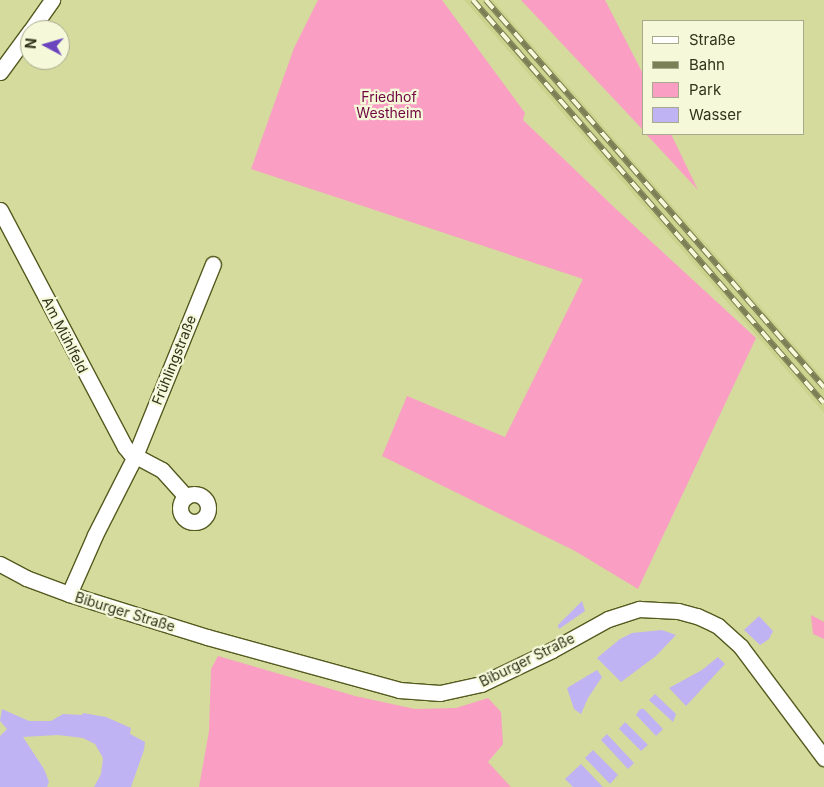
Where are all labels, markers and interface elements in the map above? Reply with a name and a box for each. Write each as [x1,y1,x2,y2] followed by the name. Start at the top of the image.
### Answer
[20,20,70,70] north arrow
[642,20,804,135] legend
[689,30,736,49] text: Straße
[22,37,40,50] text: N
[689,55,725,74] text: Bahn
[689,80,721,99] text: Park
[356,89,422,121] park label: Friedhof Westheim
[689,105,742,124] text: Wasser
[39,294,91,376] street label: Am Mühlfeld
[148,313,200,407] street label: Frühlingstraße
[73,589,177,635] street label: Biburger Straße
[477,630,577,690] street label: Biburger Straße

